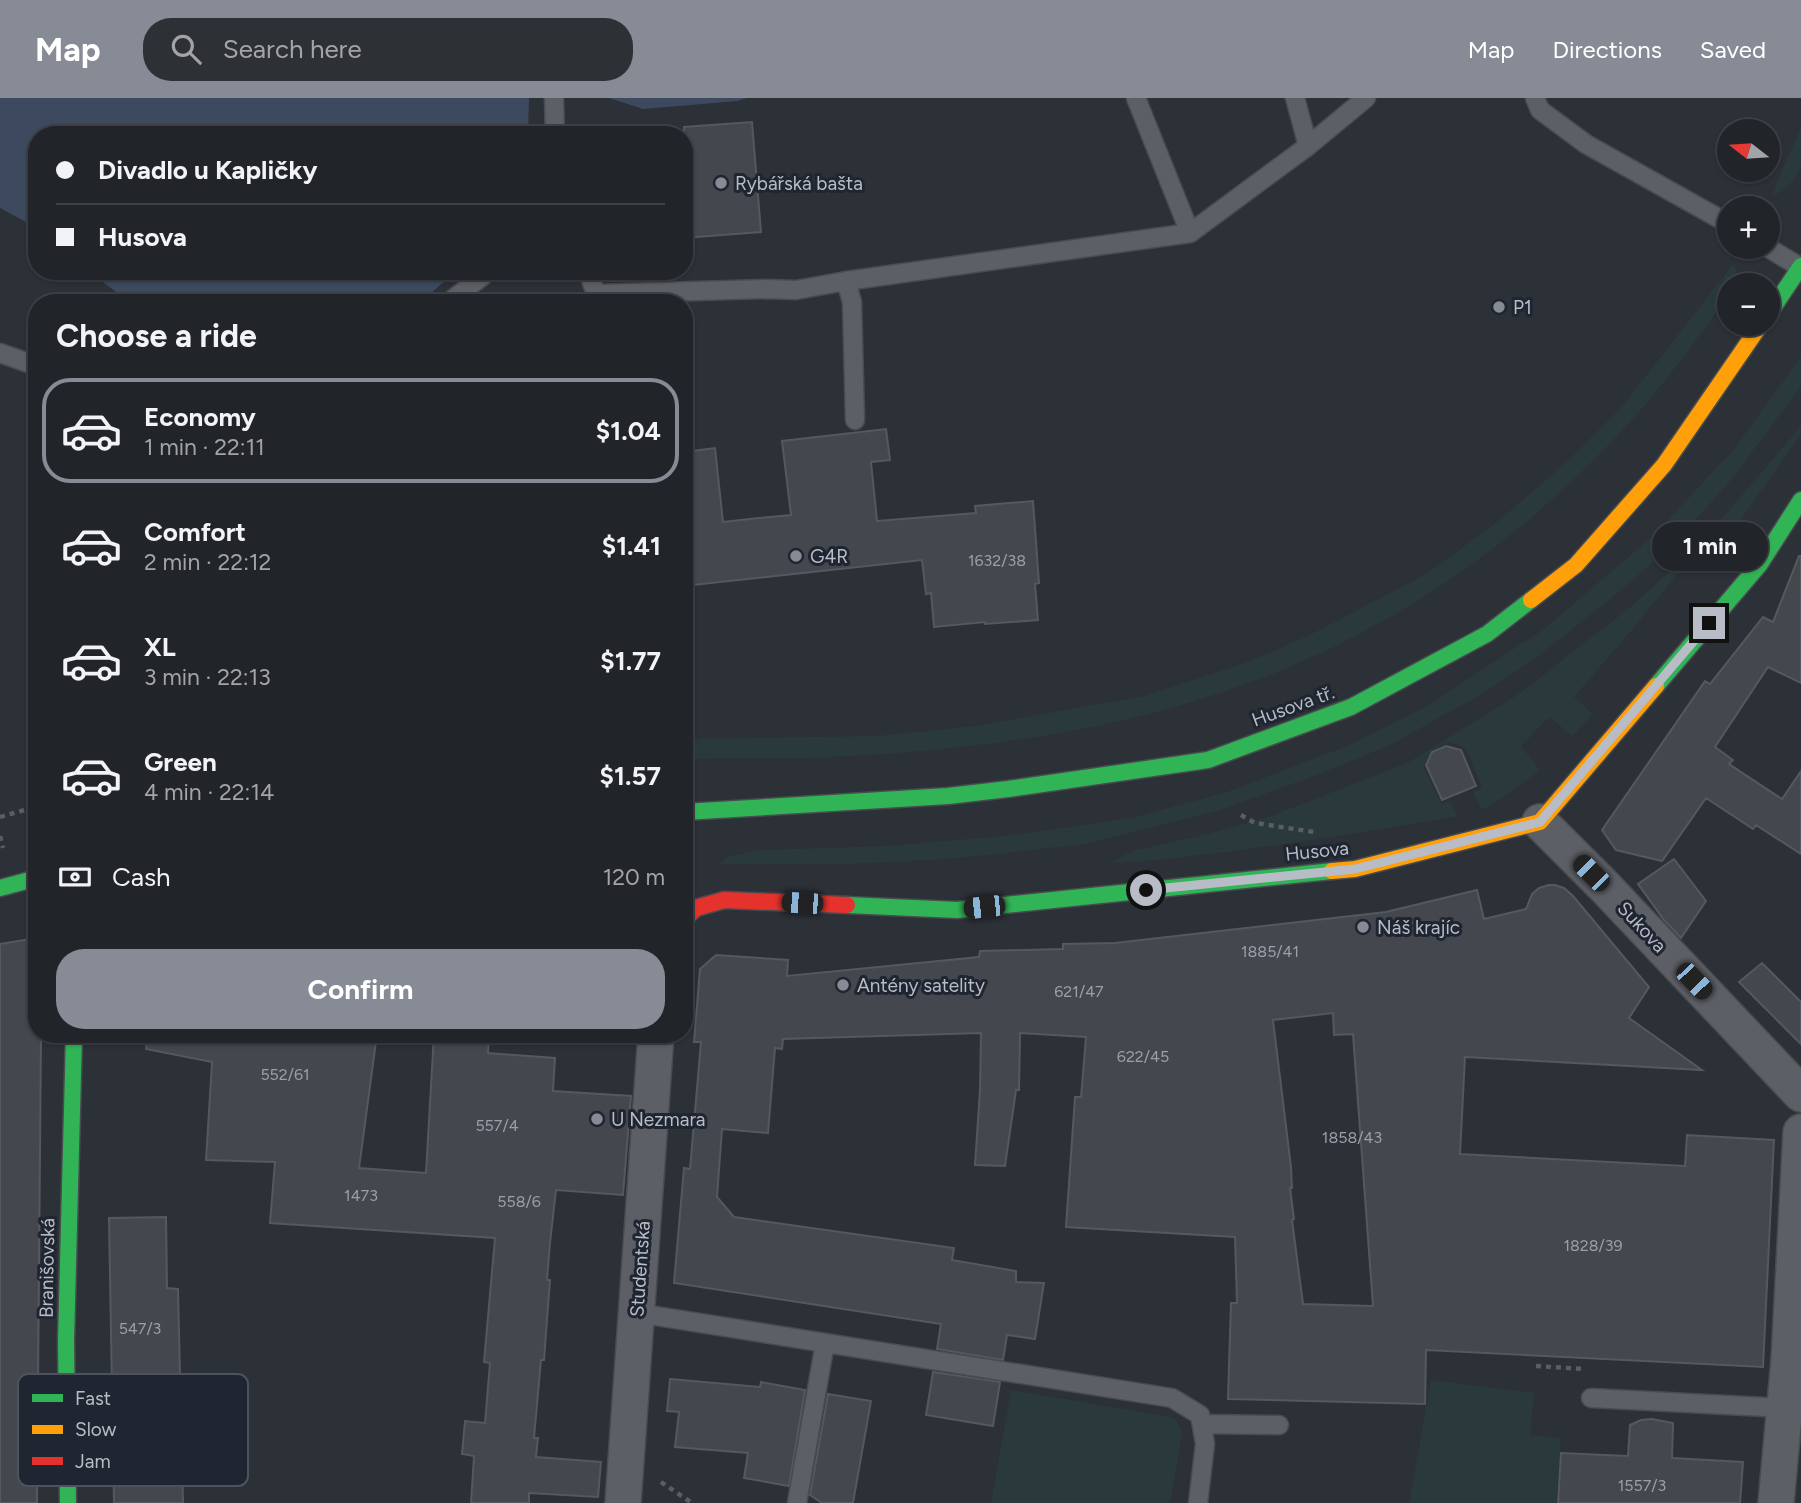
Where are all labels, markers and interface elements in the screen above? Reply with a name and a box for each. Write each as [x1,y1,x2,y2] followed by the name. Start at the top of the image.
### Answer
[143,18,633,81] search box
[35,30,101,69] text: Map
[167,30,205,68] icon: search
[223,33,362,65] text: Search here
[1468,35,1514,64] text: Map
[1552,35,1662,64] text: Directions
[1700,35,1766,64] text: Saved
[1717,119,1780,182] north arrow
[1717,119,1780,336] map controls
[98,154,317,186] text: Divadlo u Kapličky
[735,172,863,195] place label: Rybářská bašta
[713,175,729,191] marker: Rybářská bašta
[1717,196,1780,259] button: +
[98,221,187,253] text: Husova
[1717,273,1780,336] button: −
[1513,296,1532,319] place label: P1
[1491,299,1507,315] marker: P1
[56,317,257,355] text: Choose a ride
[60,399,123,462] icon: car
[144,401,256,433] text: Economy
[596,415,661,447] text: $1.04
[144,433,265,461] text: 1 min · 22:11
[60,514,123,577] icon: car
[144,516,246,548] text: Comfort
[1651,522,1767,570] callout: 1 min
[602,530,661,562] text: $1.41
[1683,532,1737,560] text: 1 min
[810,545,848,568] place label: G4R
[144,548,271,576] text: 2 min · 22:12
[788,548,804,564] marker: G4R
[968,551,1026,570] house number: 1632/38
[1693,607,1725,639] route end
[60,629,123,692] icon: car
[144,631,176,663] text: XL
[600,645,661,677] text: $1.77
[144,663,271,691] text: 3 min · 22:13
[1249,680,1337,732] street label: Husova tř.
[60,744,123,807] icon: car
[144,746,217,778] text: Green
[600,760,661,792] text: $1.57
[144,778,274,806] text: 4 min · 22:14
[1284,836,1350,866] street label: Husova
[1569,851,1614,895] car
[56,858,94,896] icon: cash
[112,861,171,893] text: Cash
[603,863,665,891] text: 120 m
[1130,874,1162,906] route start
[781,891,824,915] car
[963,894,1006,920] car
[1613,897,1671,957] street label: Sukova
[1377,916,1460,939] place label: Náš krajíc
[1355,919,1371,935] marker: Náš krajíc
[1241,942,1299,961] house number: 1885/41
[56,949,665,1029] button: Confirm
[1672,959,1717,1003] car
[857,974,985,997] place label: Antény satelity
[835,977,851,993] marker: Antény satelity
[1054,982,1104,1001] house number: 621/47
[1117,1047,1169,1066] house number: 622/45
[260,1065,310,1084] house number: 552/61
[611,1108,706,1131] place label: U Nezmara
[589,1111,605,1127] marker: U Nezmara
[475,1116,519,1135] house number: 557/4
[1322,1128,1382,1147] house number: 1858/43
[344,1186,378,1205] house number: 1473
[497,1192,541,1211] house number: 558/6
[35,1218,59,1318] street label: Branišovská
[625,1220,655,1318] street label: Studentská
[1563,1236,1623,1255] house number: 1828/39
[119,1319,161,1338] house number: 547/3
[18,1374,248,1486] legend
[75,1387,111,1410] text: Fast
[75,1418,117,1441] text: Slow
[75,1450,111,1473] text: Jam
[1618,1476,1666,1495] house number: 1557/3

